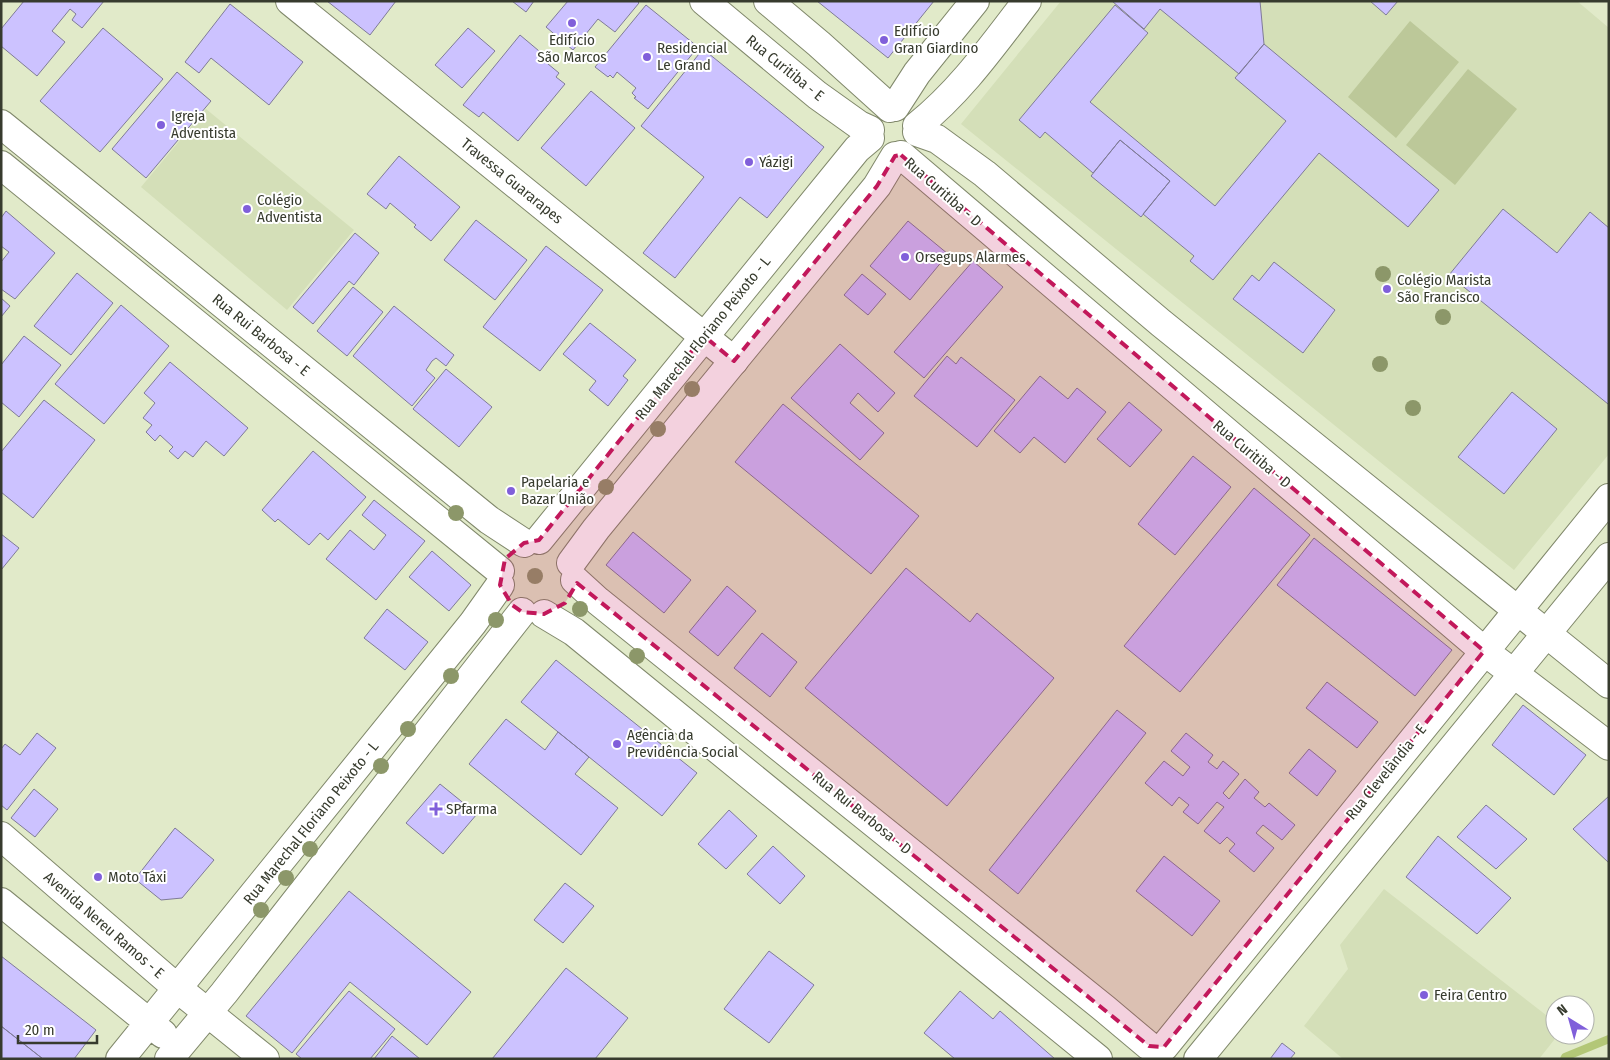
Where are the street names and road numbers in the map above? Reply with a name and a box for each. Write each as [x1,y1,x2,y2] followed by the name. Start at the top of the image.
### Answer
[743,31,827,105] street label: Rua Curitiba - E
[458,134,566,228] street label: Travessa Guararapes
[901,154,985,230] street label: Rua Curitiba - D
[632,253,775,423] street label: Rua Marechal Floriano Peixoto - L
[209,290,313,380] street label: Rua Rui Barbosa - E
[1209,416,1295,492] street label: Rua Curitiba - D
[1342,721,1430,823] street label: Rua Clevelândia - E
[240,738,383,908] street label: Rua Marechal Floriano Peixoto - L
[809,768,915,858] street label: Rua Rui Barbosa - D
[40,868,168,982] street label: Avenida Nereu Ramos - E

